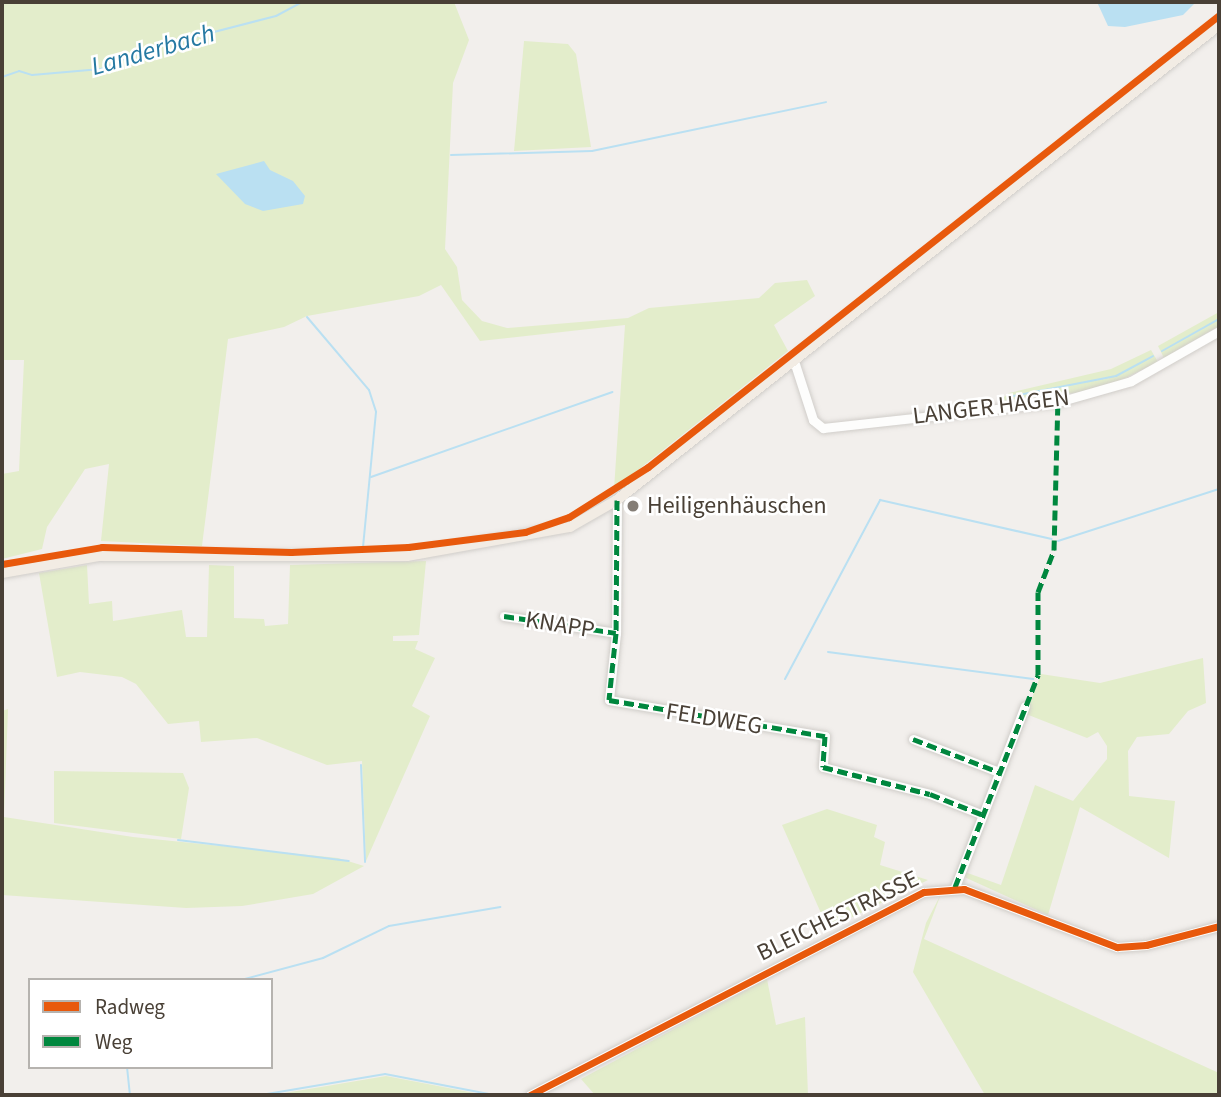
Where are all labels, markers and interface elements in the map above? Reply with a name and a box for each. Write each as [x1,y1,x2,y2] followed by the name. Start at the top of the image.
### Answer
[88,17,218,83] water label: Landerbach
[911,383,1071,431] street label: LANGER HAGEN
[647,492,827,520] place label: Heiligenhäuschen
[625,498,641,514] marker: Heiligenhäuschen
[523,605,597,645] street label: KNAPP
[664,697,764,741] street label: FELDWEG
[752,864,924,968] street label: BLEICHESTRASSE
[28,978,273,1069] legend
[95,992,165,1022] text: Radweg
[95,1027,132,1057] text: Weg

